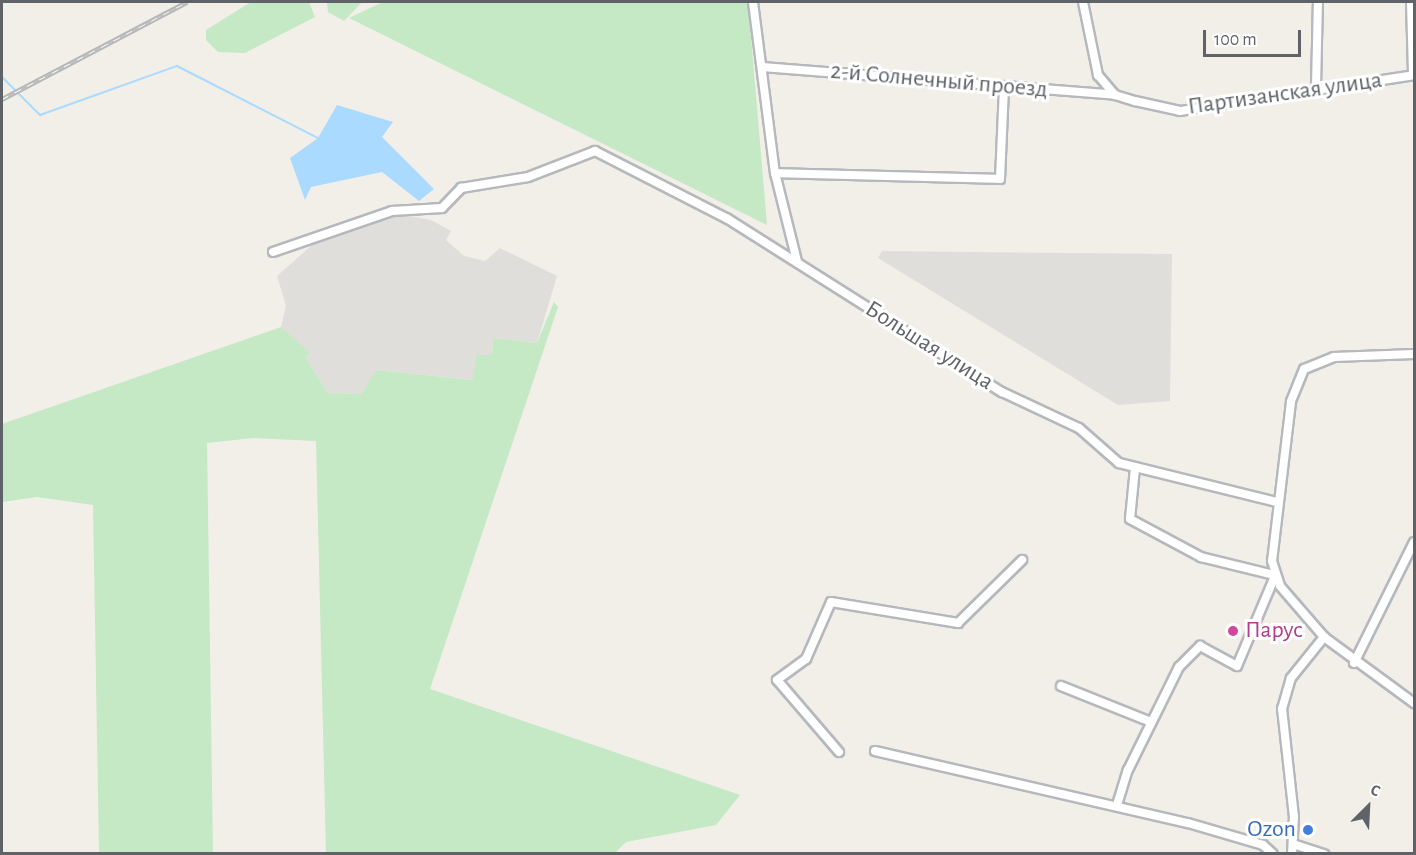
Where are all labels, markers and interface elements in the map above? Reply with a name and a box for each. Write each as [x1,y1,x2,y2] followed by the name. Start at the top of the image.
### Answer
[1206,18,1304,56] scale bar
[1214,31,1257,49] text: 100 m
[829,57,1049,105] street label: 2-й Солнечный проезд
[1186,66,1384,122] street label: Партизанская улица
[859,295,999,397] street label: Большая улица
[1245,617,1303,645] place label: Парус
[1226,624,1240,638] marker: Парус
[1338,777,1398,837] north arrow
[1368,781,1383,800] text: С
[1247,816,1296,844] place label: Ozon
[1301,823,1315,837] marker: Ozon

